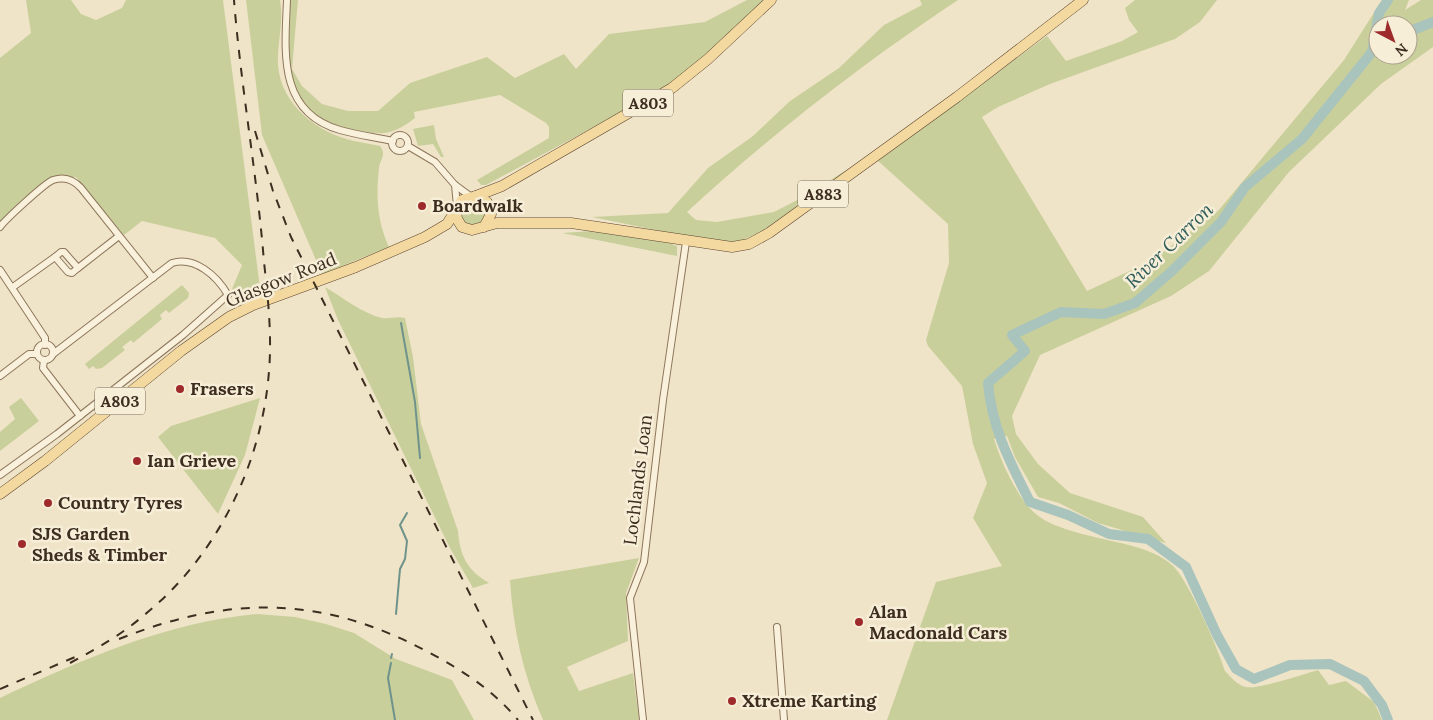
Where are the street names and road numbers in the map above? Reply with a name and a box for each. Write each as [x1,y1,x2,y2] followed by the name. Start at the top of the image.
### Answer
[623,90,673,116] road number: A803
[798,180,848,208] road number: A883
[222,247,340,312] street label: Glasgow Road
[95,388,145,414] road number: A803
[618,413,657,547] street label: Lochlands Loan

